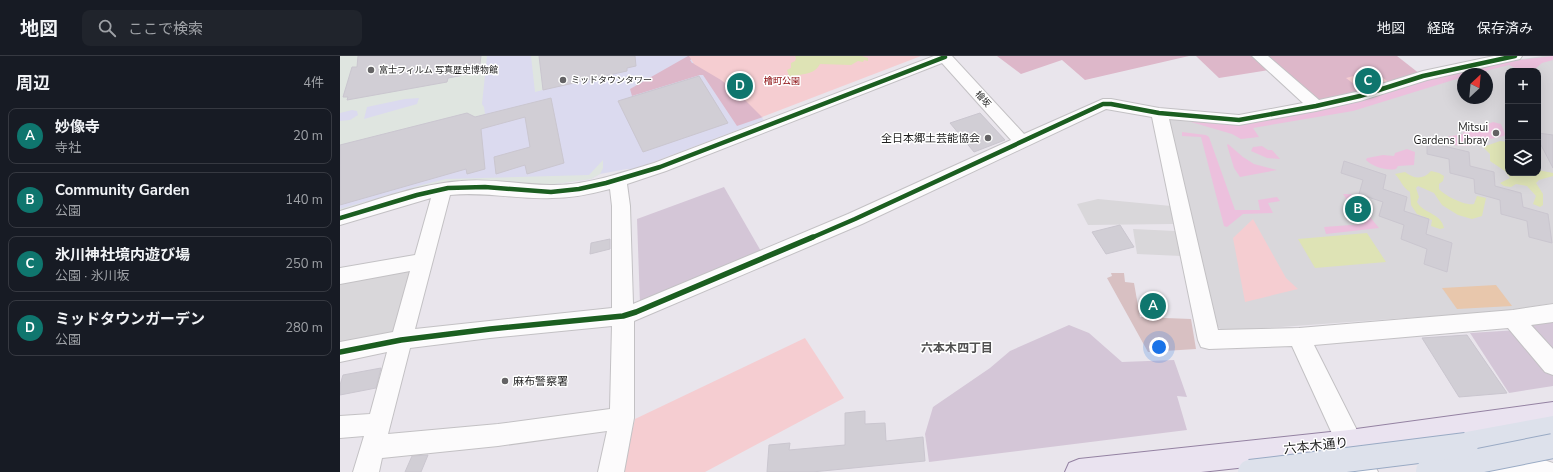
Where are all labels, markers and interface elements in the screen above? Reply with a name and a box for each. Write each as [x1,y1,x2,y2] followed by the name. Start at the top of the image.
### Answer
[82,10,362,46] search box
[20,16,58,42] text: 地図
[96,17,118,39] icon: search
[128,19,203,39] text: ここで検索
[1377,19,1405,38] text: 地図
[1427,19,1455,38] text: 経路
[1477,19,1533,38] text: 保存済み
[379,64,498,76] place label: 富士フィルム 写真歴史博物館
[366,65,376,75] marker: 富士フィルム 写真歴史博物館
[1355,66,1381,96] pin: C
[1457,68,1493,104] north arrow
[1505,68,1541,176] map controls
[1505,68,1541,104] button: +
[727,71,753,101] pin: D
[16,72,50,95] text: 周辺
[303,74,324,92] text: 4件
[571,74,652,86] place label: ミッドタウンタワー
[558,75,568,85] marker: ミッドタウンタワー
[764,75,800,87] park label: 檜町公園
[973,88,993,110] street label: 檜坂
[1505,104,1541,140] button: −
[55,117,100,137] text: 妙像寺
[1413,120,1488,148] place label: Mitsui Gardens Libray
[25,127,35,145] text: A
[293,127,323,145] text: 20 m
[1491,128,1501,138] marker: Mitsui Gardens Libray
[881,131,980,146] place label: 全日本郷土芸能協会
[983,133,993,143] marker: 全日本郷土芸能協会
[55,139,81,157] text: 寺社
[1505,140,1541,176] button: layers
[55,180,190,200] text: Community Garden
[26,191,34,209] text: B
[285,191,323,209] text: 140 m
[1345,194,1371,224] pin: B
[55,202,81,220] text: 公園
[55,245,190,265] text: 氷川神社境内遊び場
[26,255,34,273] text: C
[285,255,323,273] text: 250 m
[55,267,130,285] text: 公園 · 氷川坂
[1140,291,1166,321] pin: A
[55,309,205,329] text: ミッドタウンガーデン
[25,319,35,337] text: D
[285,319,323,337] text: 280 m
[55,331,81,349] text: 公園
[1149,337,1169,357] your location
[921,340,993,356] district label: 六本木四丁目
[513,374,568,389] place label: 麻布警察署
[500,376,510,386] marker: 麻布警察署
[1283,434,1349,458] street label: 六本木通り

